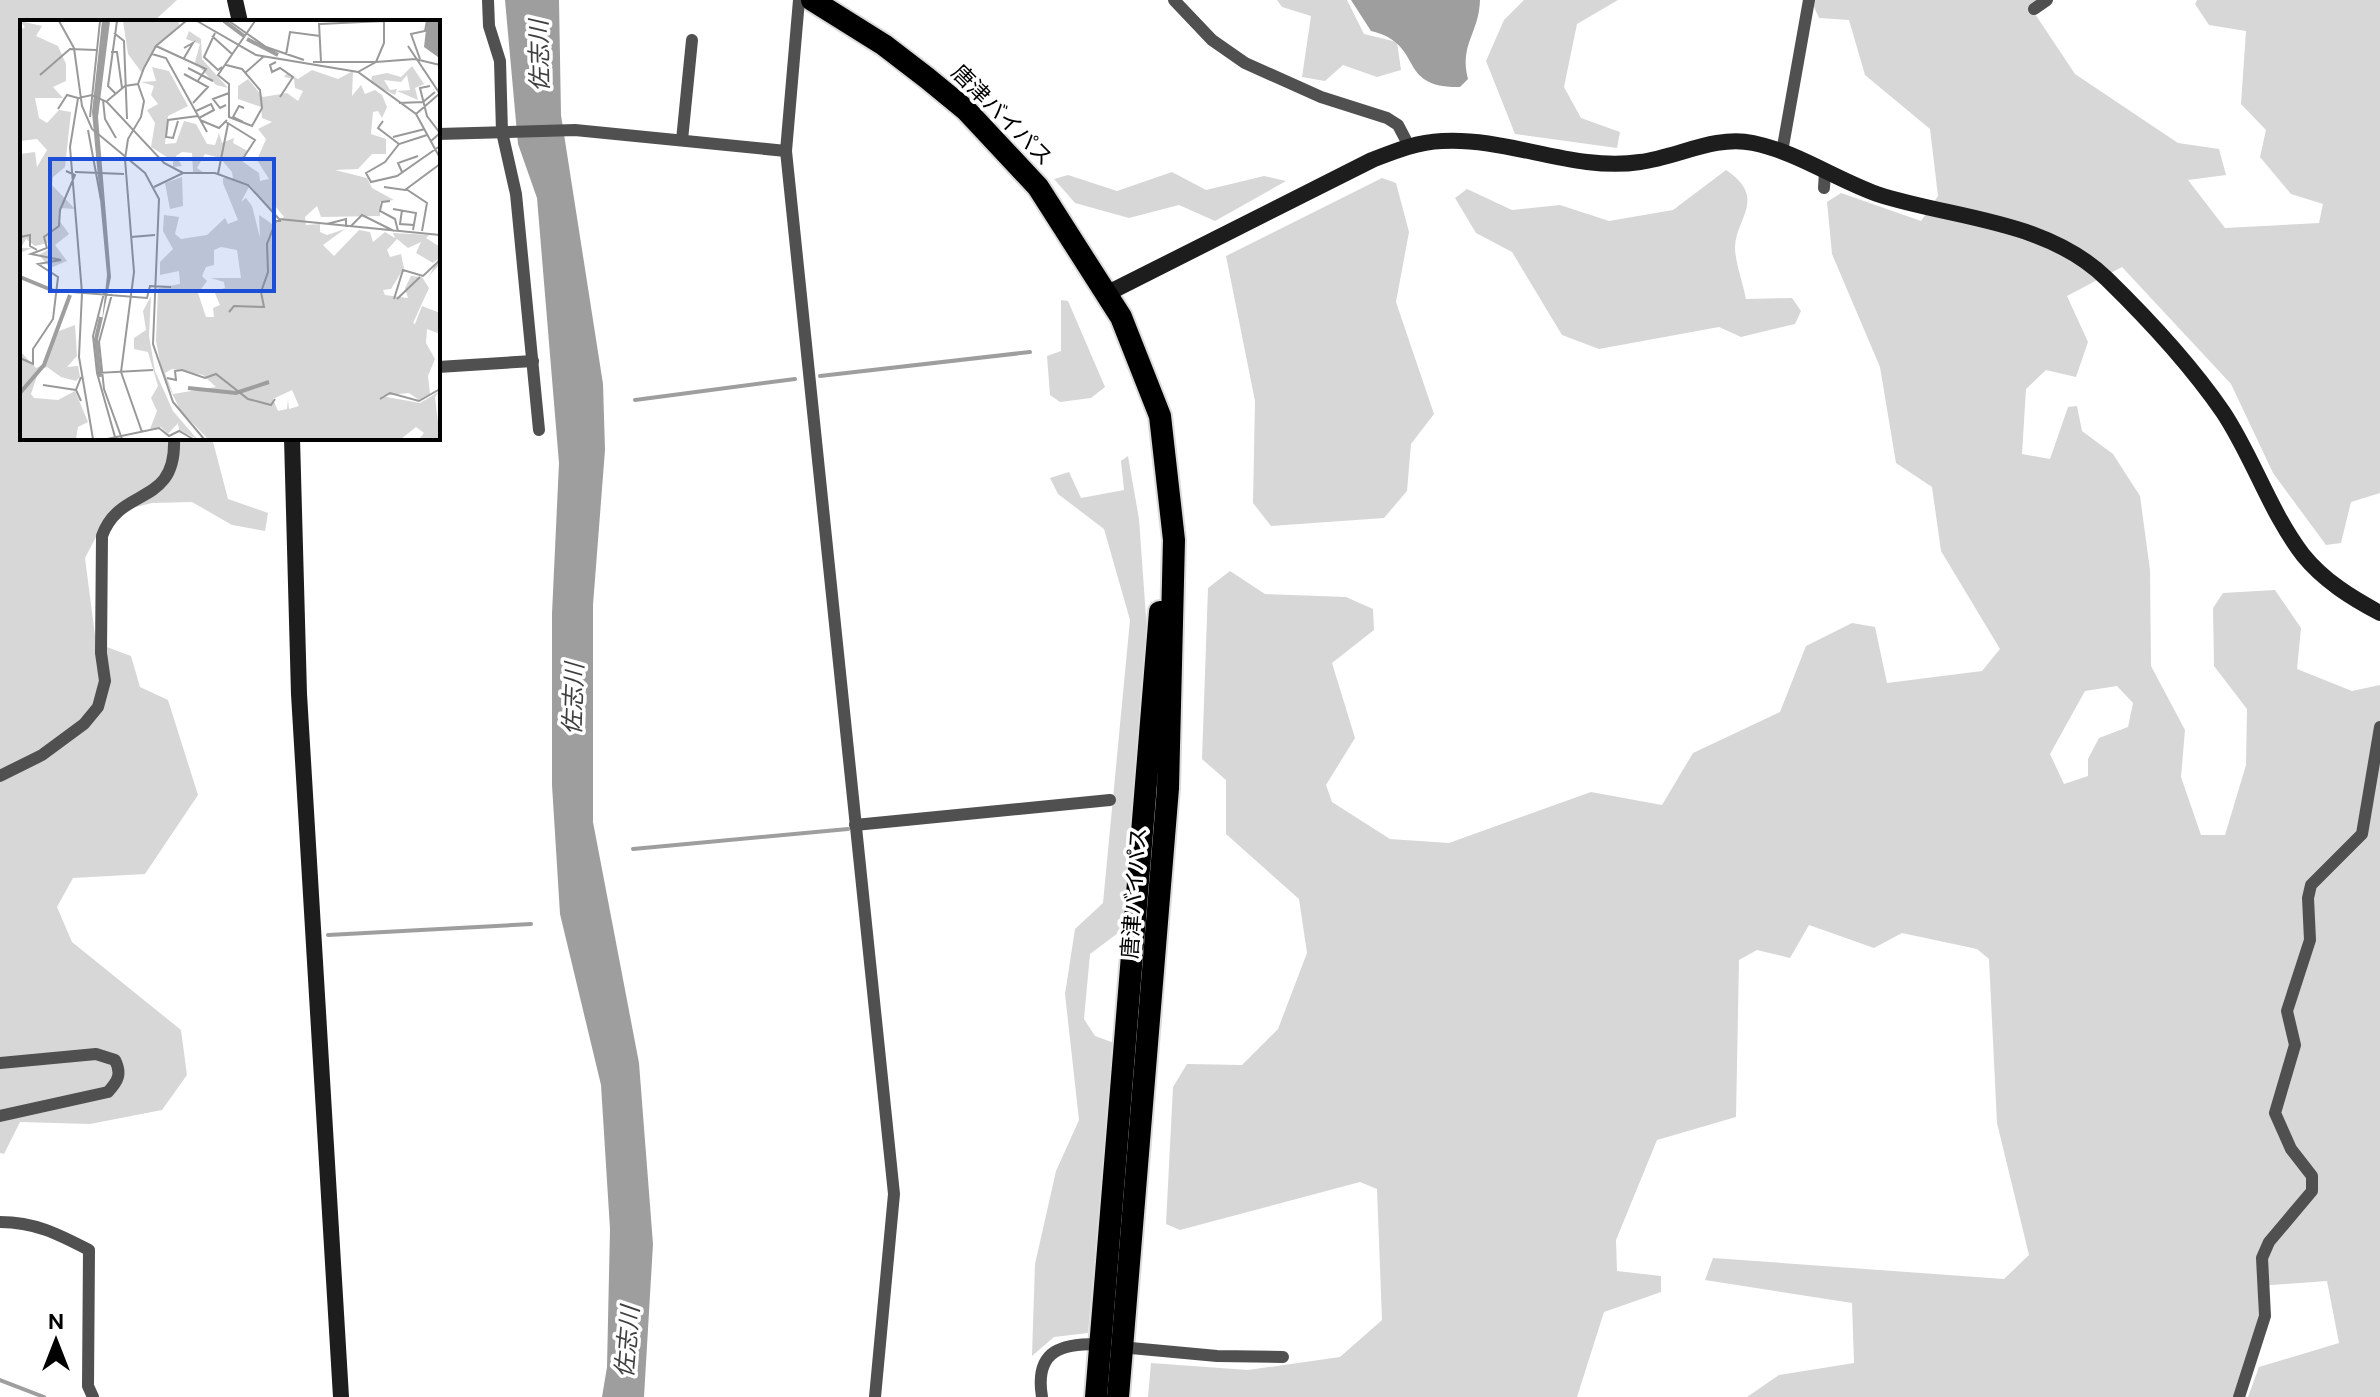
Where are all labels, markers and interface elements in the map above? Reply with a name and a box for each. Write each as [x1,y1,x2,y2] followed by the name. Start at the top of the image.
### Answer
[523,17,555,92] water label: 佐志川
[20,20,440,440] inset map
[945,58,1059,172] street label: 唐津バイパス
[556,659,590,736] water label: 佐志川
[1115,826,1153,960] street label: 唐津バイパス
[16,1301,96,1381] north arrow
[608,1302,646,1379] water label: 佐志川
[48,1307,64,1336] text: N

